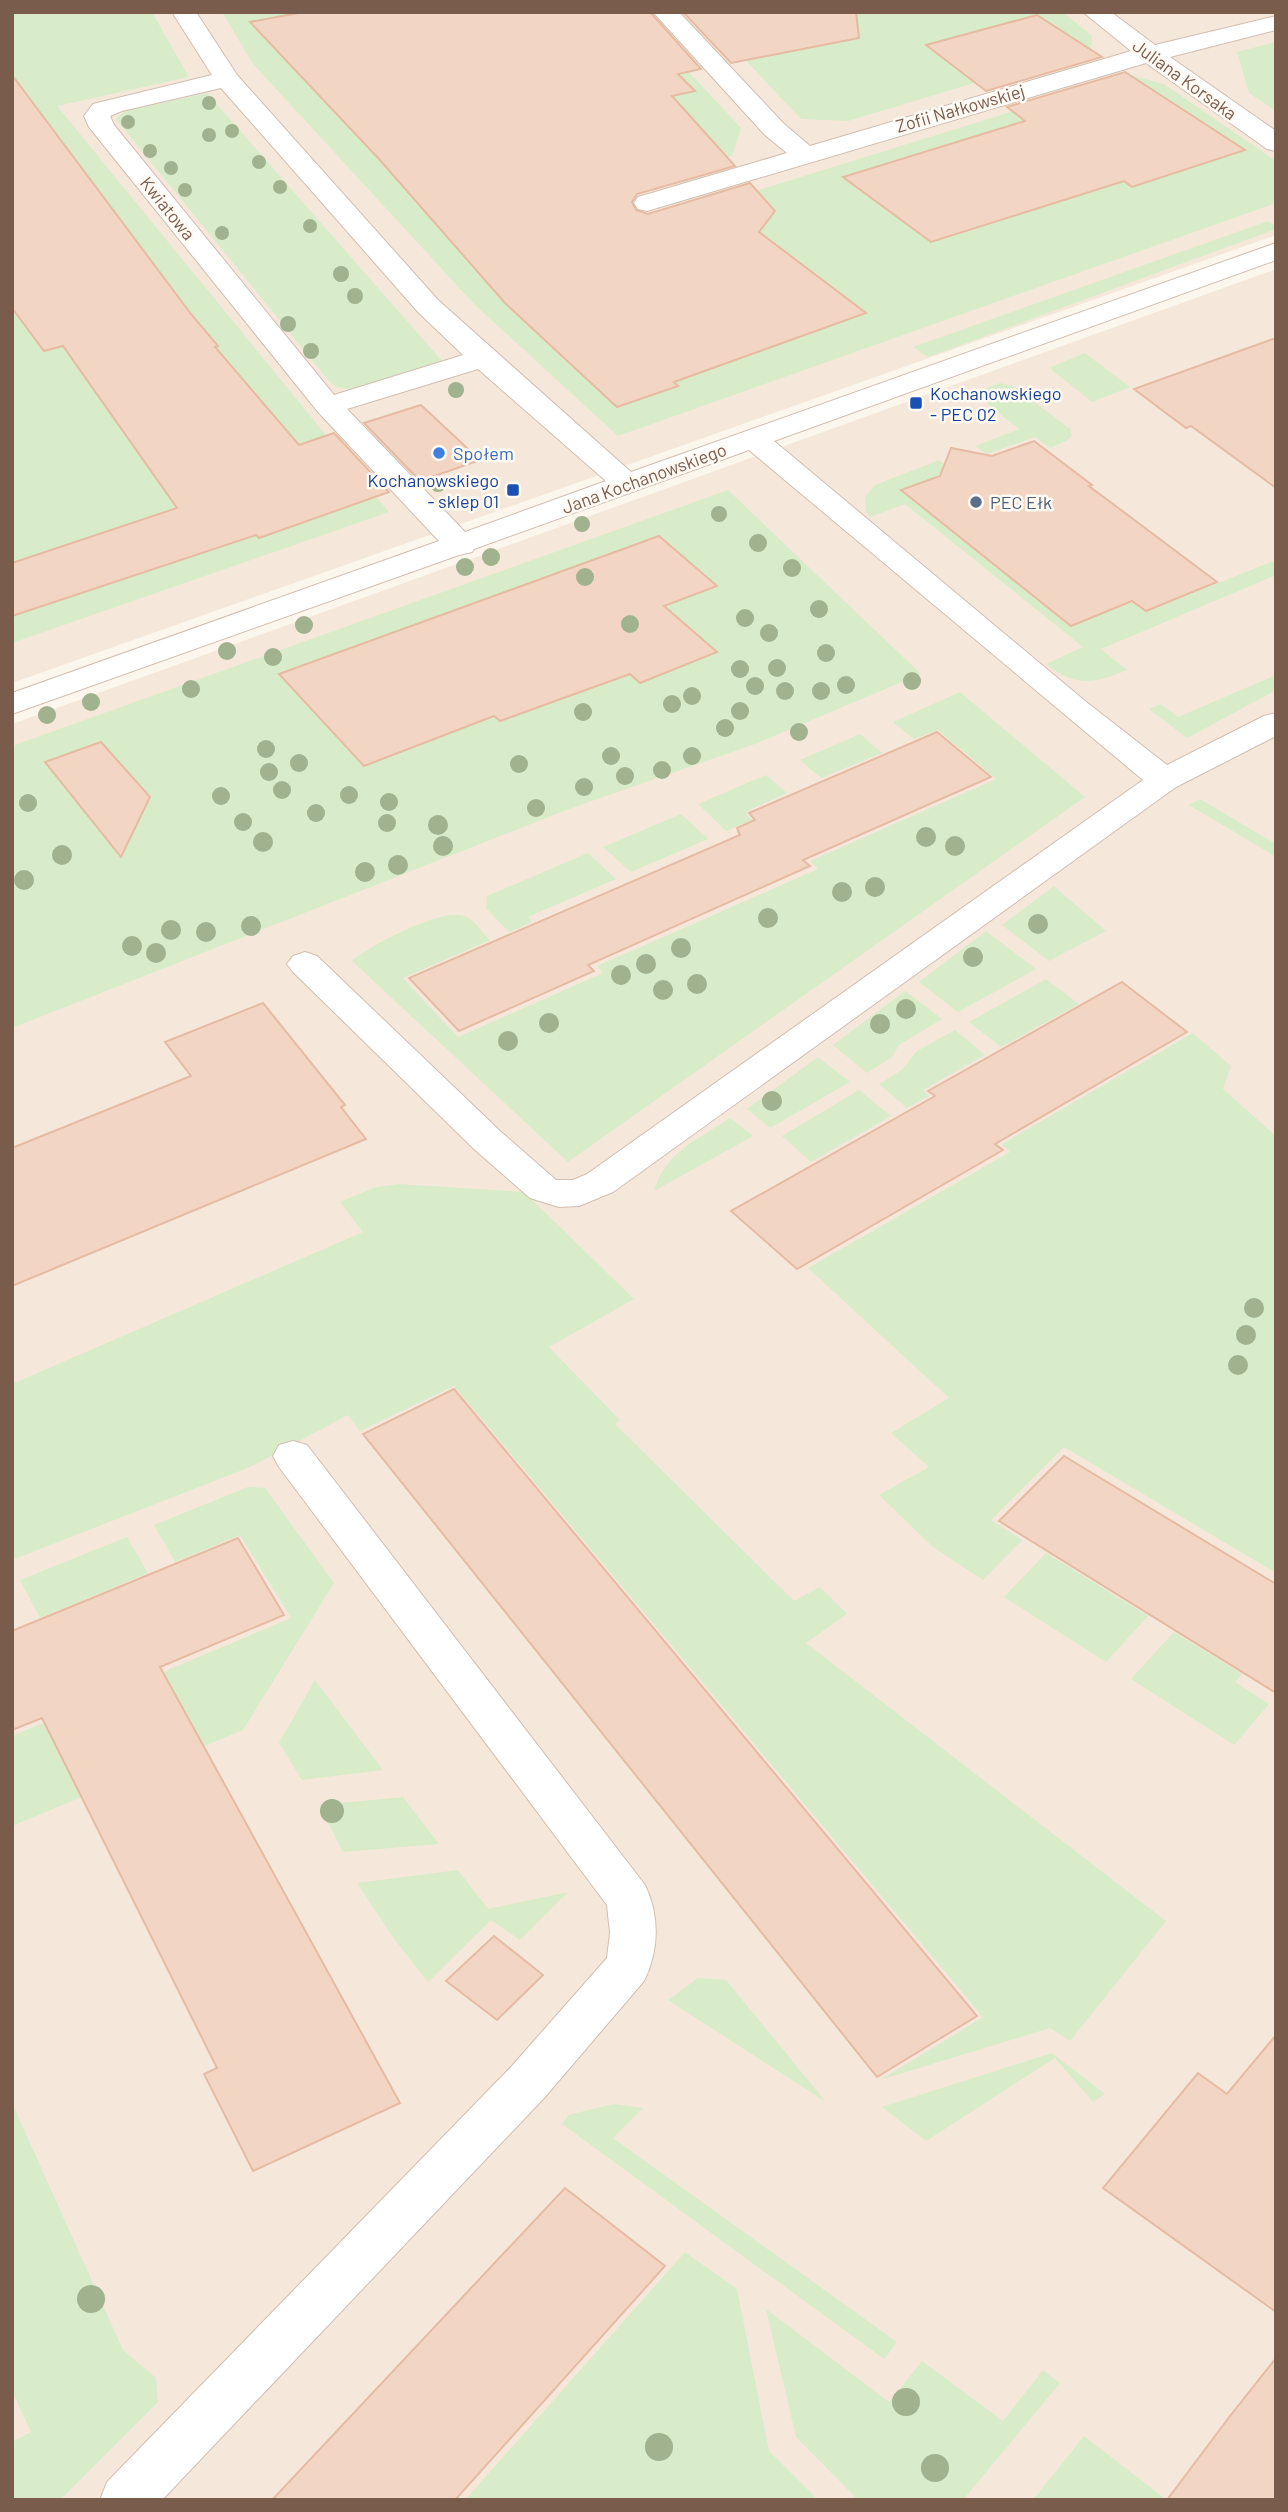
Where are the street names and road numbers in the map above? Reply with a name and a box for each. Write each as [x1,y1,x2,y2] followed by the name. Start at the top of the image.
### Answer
[1129,34,1241,124] street label: Juliana Korsaka
[893,79,1027,137] street label: Zofii Nałkowskiej
[136,172,200,244] street label: Kwiatowa
[559,438,729,518] street label: Jana Kochanowskiego

